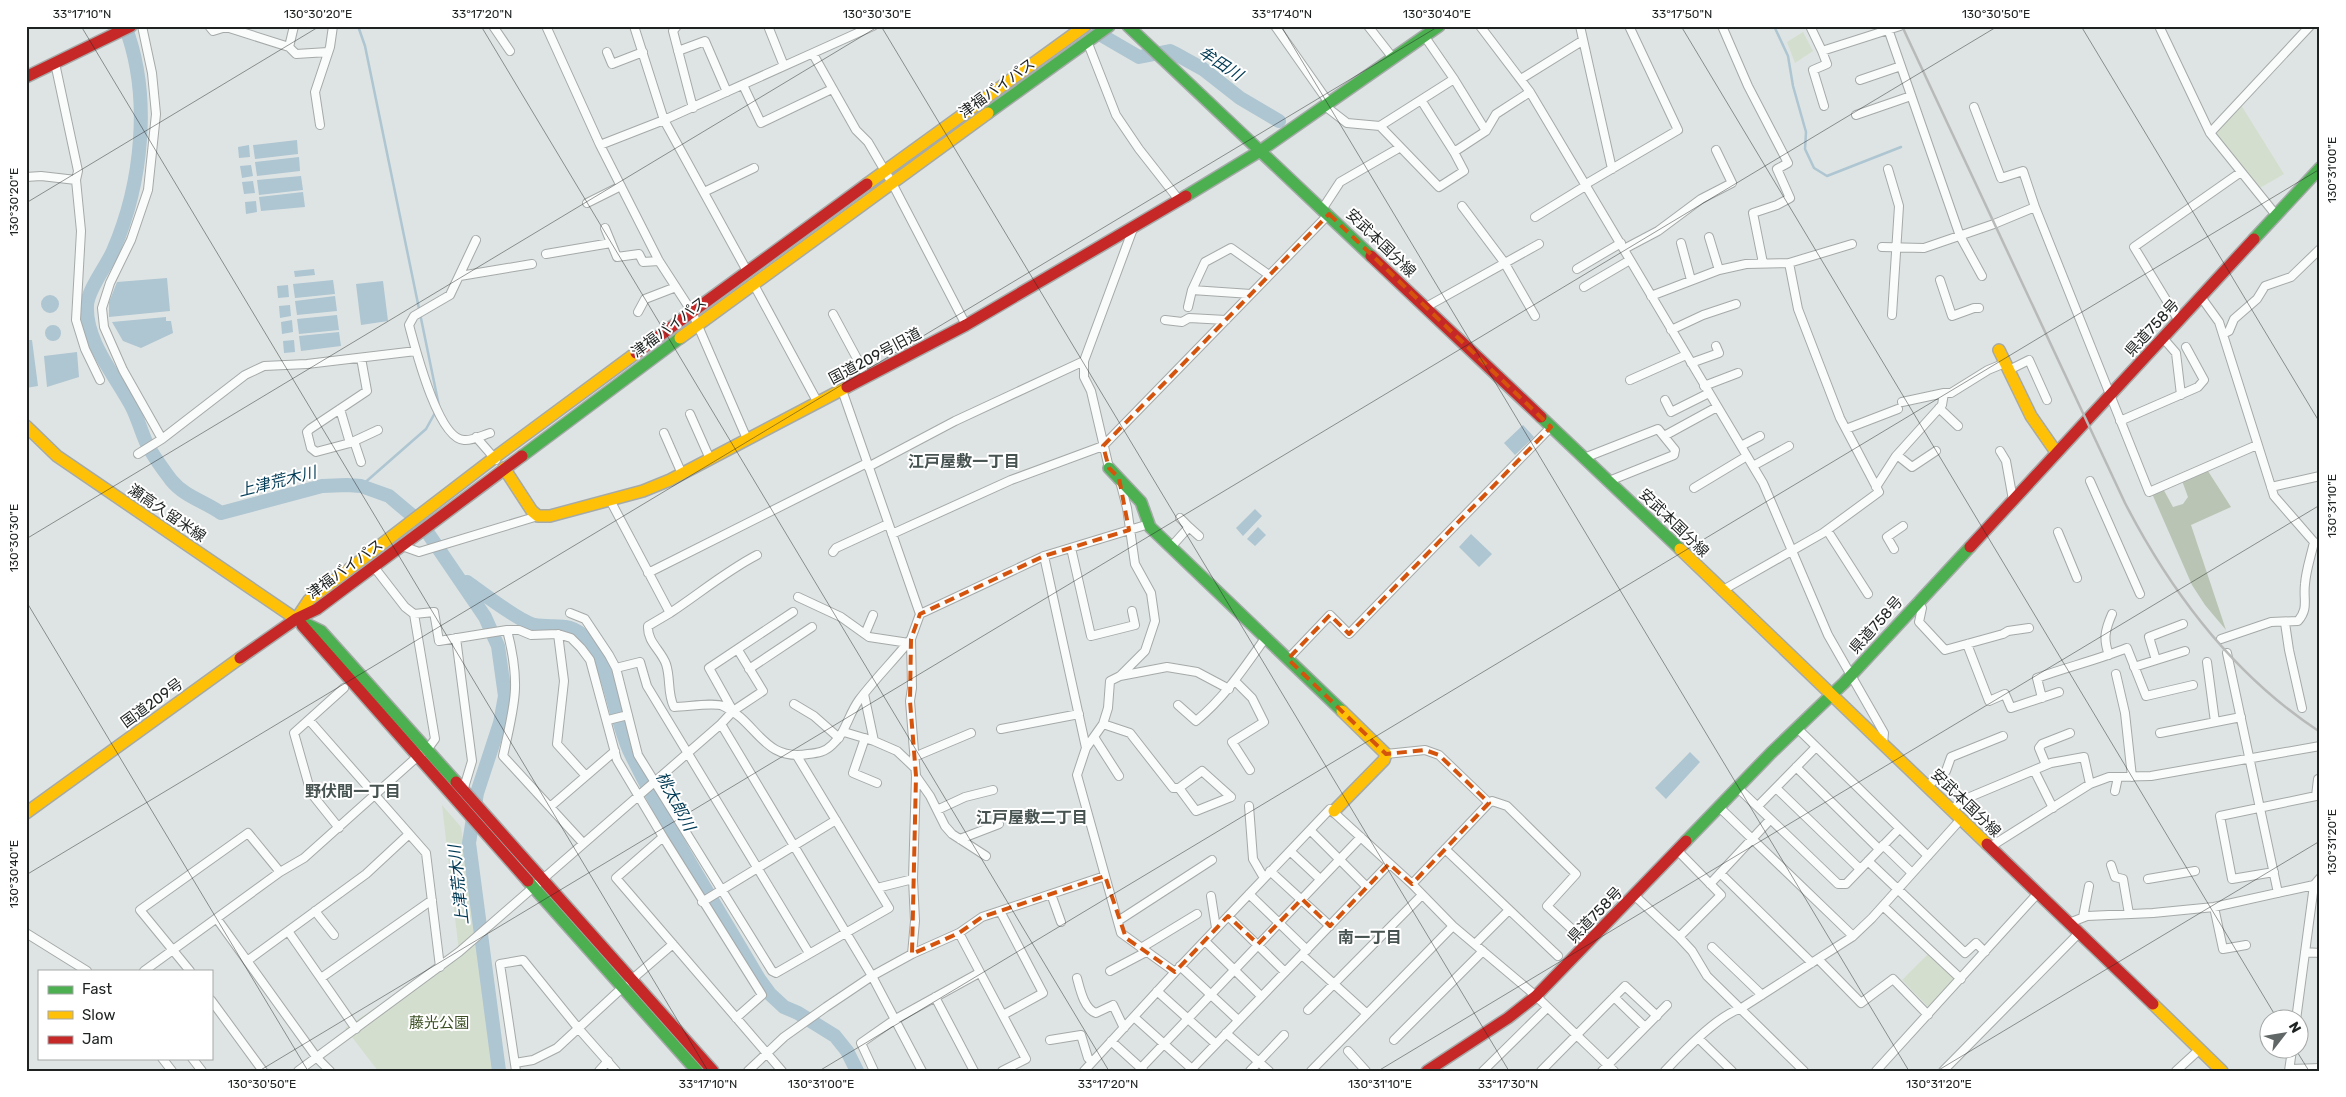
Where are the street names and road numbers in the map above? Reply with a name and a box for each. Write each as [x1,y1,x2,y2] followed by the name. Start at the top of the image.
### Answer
[955,54,1039,122] street label: 津福バイパス
[1342,205,1420,281] street label: 安武本国分線
[628,293,710,361] street label: 津福バイパス
[2121,296,2183,360] street label: 県道758号
[826,324,924,388] street label: 国道209号旧道
[125,480,209,546] street label: 瀬高久留米線
[1635,485,1713,561] street label: 安武本国分線
[303,535,387,603] street label: 津福バイパス
[1846,593,1906,657] street label: 県道758号
[117,674,187,732] street label: 国道209号
[1927,765,2005,841] street label: 安武本国分線
[1564,883,1626,947] street label: 県道758号

